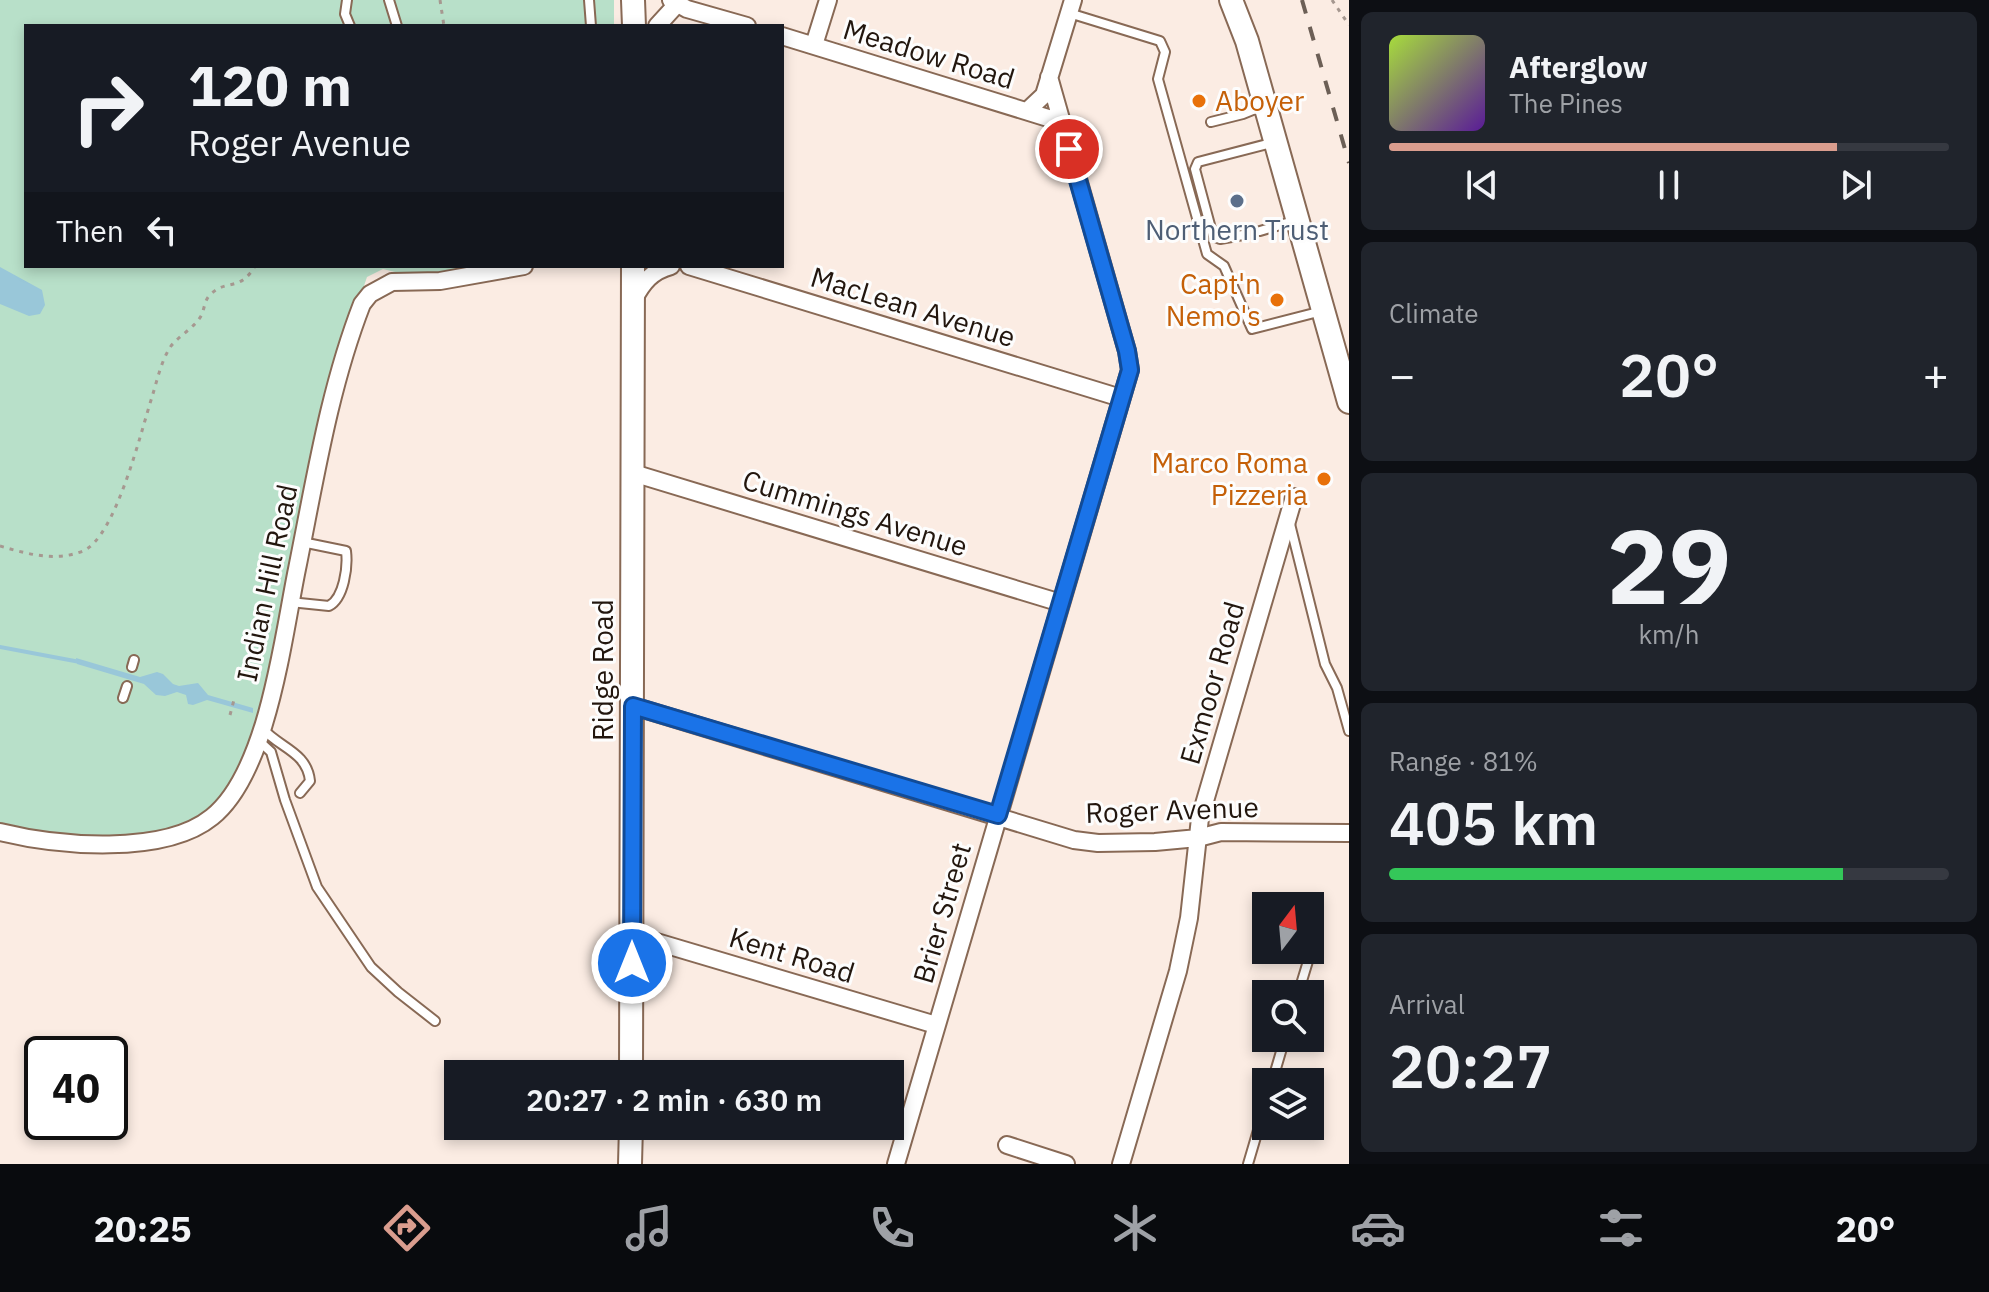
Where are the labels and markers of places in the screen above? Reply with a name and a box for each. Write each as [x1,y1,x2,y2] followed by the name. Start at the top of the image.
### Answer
[1215,82,1304,119] place label: Aboyer
[1190,92,1208,110] marker: Aboyer
[1035,115,1103,183] pin
[1228,192,1246,210] marker: Northern Trust
[1145,211,1329,248] place label: Northern Trust
[1166,265,1261,334] place label: Capt'n Nemo's
[1268,291,1286,309] marker: Capt'n Nemo's
[1151,444,1308,513] place label: Marco Roma Pizzeria
[1315,470,1333,488] marker: Marco Roma Pizzeria

